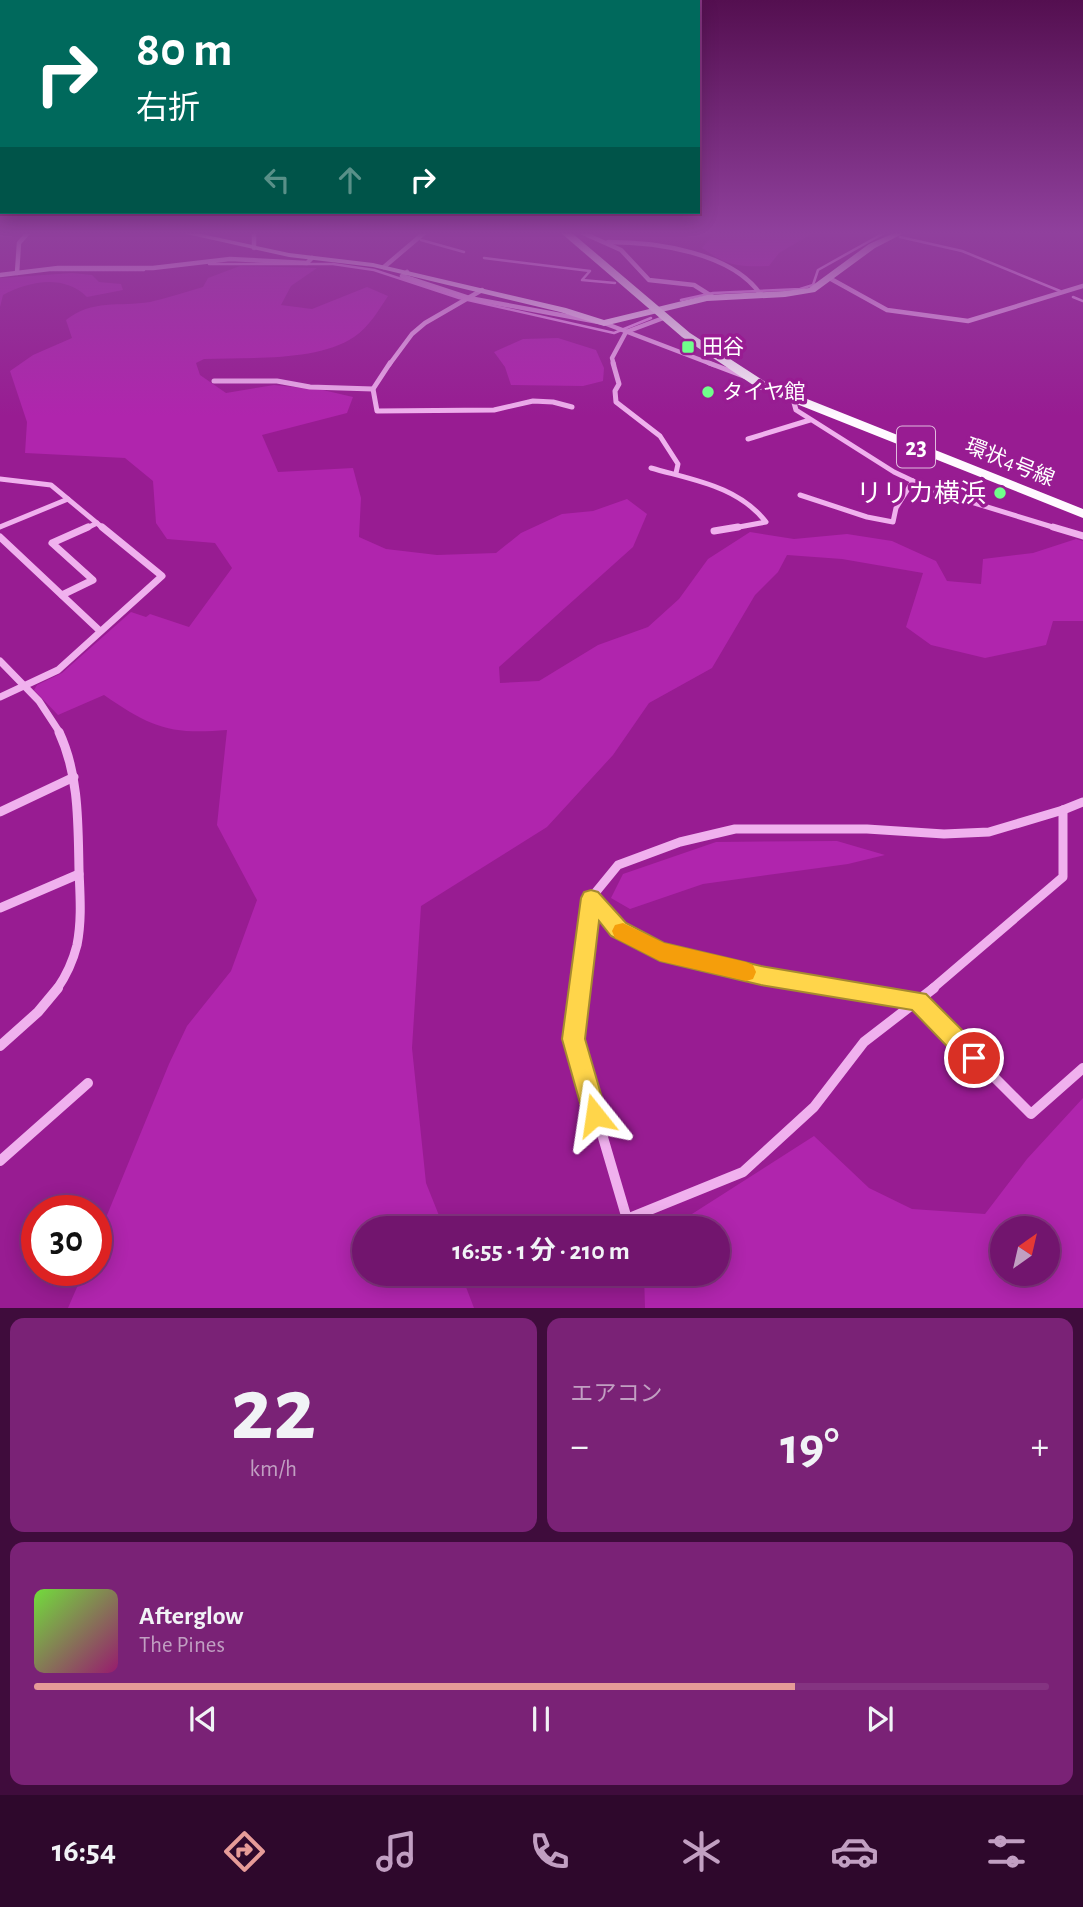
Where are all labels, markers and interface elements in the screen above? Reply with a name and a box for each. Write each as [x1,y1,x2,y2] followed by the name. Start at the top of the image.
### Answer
[136,26,233,75] text: 80 m
[21,28,112,119] icon: right
[136,92,200,124] text: 右折
[258,161,296,199] icon: left
[331,161,369,199] icon: ahead
[404,161,442,199] icon: right
[702,336,744,358] place label: 田谷
[680,339,696,355] marker: 田谷
[722,381,805,403] place label: タイヤ館
[700,384,716,400] marker: タイヤ館
[897,426,935,467] road number: 23
[962,434,1058,490] street label: 環状4号線
[856,480,986,507] place label: リリカ横浜
[992,485,1008,501] marker: リリカ横浜
[944,1028,1004,1088] pin
[955,1039,993,1077] icon: arrive
[558,1078,632,1152] position arrow
[21,1195,112,1286] speed limit sign: 30
[990,1216,1060,1286] north arrow
[990,1216,1060,1286] map controls
[452,1238,630,1264] text: 16:55 · 1 分 · 210 m
[230,1365,316,1456] text: 22
[571,1383,663,1406] text: エアコン
[780,1421,839,1473] text: 19°
[571,1428,589,1466] text: −
[1031,1428,1049,1466] text: +
[250,1458,297,1481] text: km/h
[139,1603,243,1629] text: Afterglow
[139,1634,225,1657] text: The Pines
[184,1700,222,1738] icon: previous
[522,1700,560,1738] icon: pause
[861,1700,899,1738] icon: next
[220,1827,269,1876] icon: directions
[372,1827,421,1876] icon: music
[525,1827,574,1876] icon: phone
[677,1827,726,1876] icon: climate
[830,1827,879,1876] icon: car
[982,1827,1031,1876] icon: filters
[52,1835,116,1867] text: 16:54

